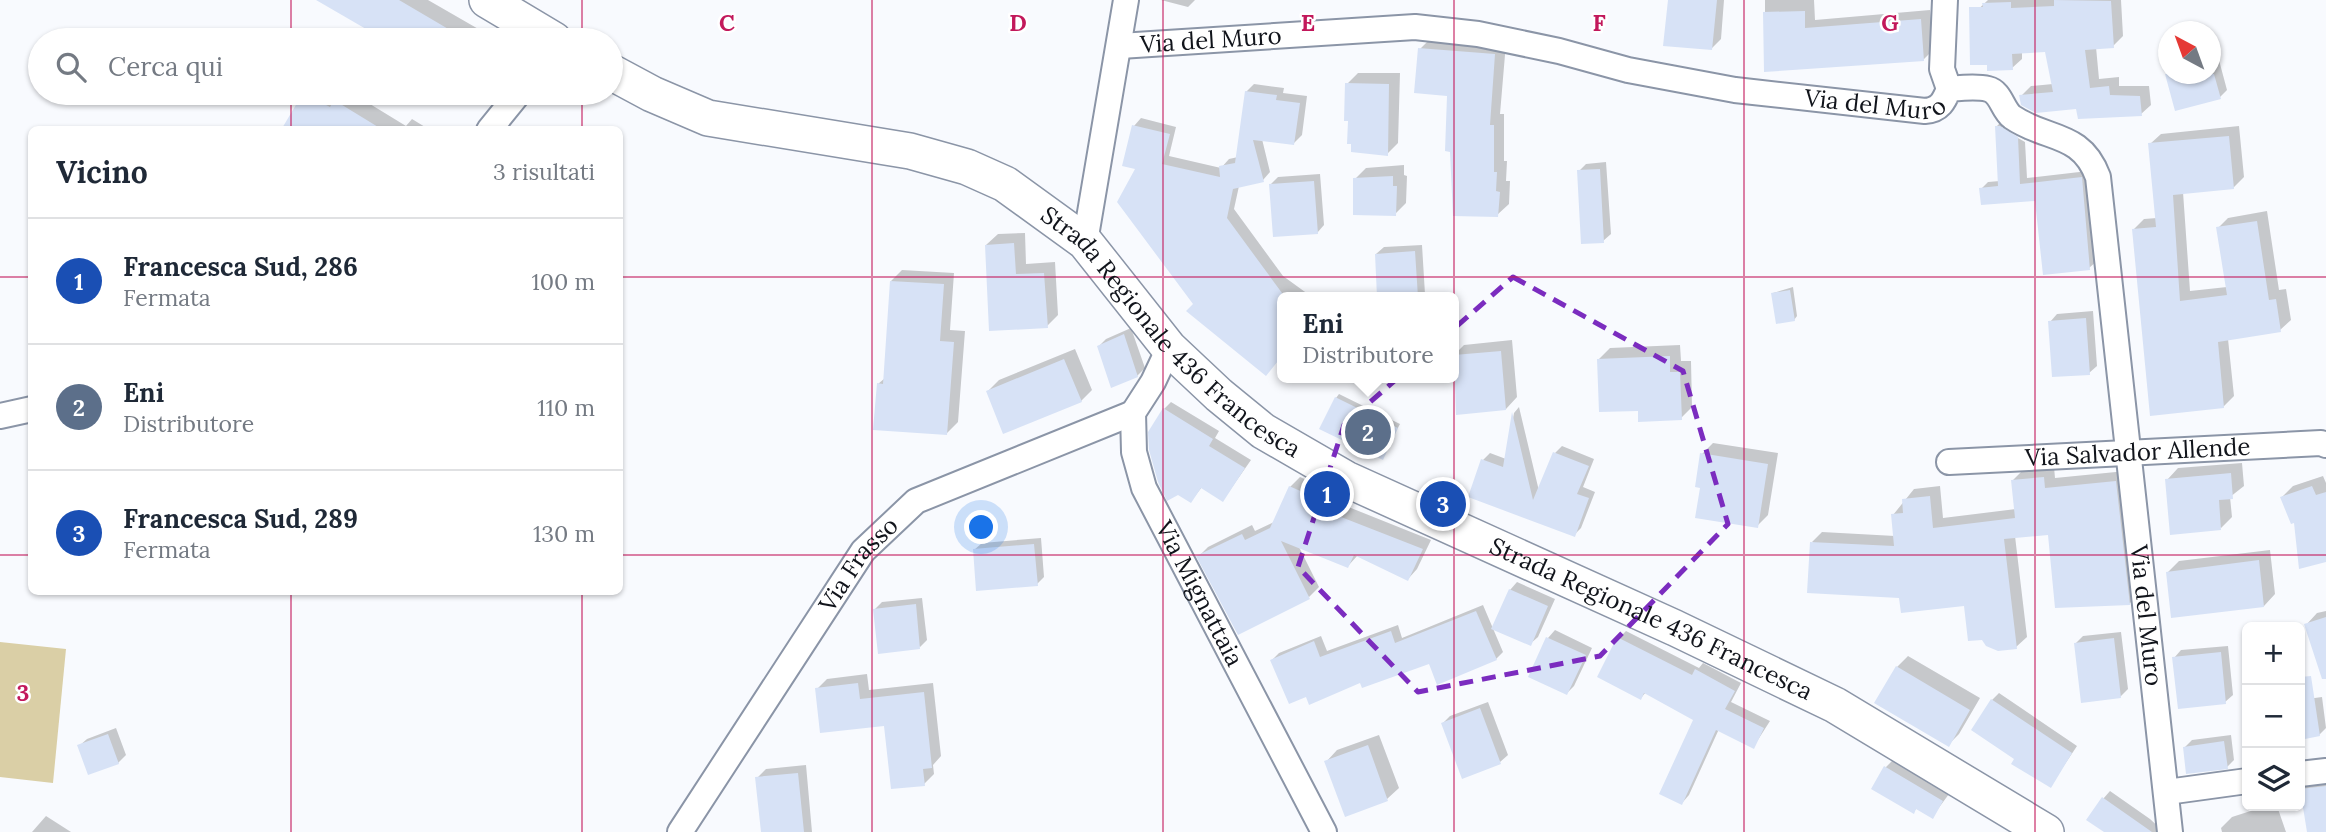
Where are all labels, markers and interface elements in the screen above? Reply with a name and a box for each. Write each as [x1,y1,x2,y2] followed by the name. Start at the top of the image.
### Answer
[719,8,735,37] text: C
[1009,8,1027,37] text: D
[1301,8,1315,37] text: E
[1592,8,1606,37] text: F
[1881,8,1899,37] text: G
[1138,20,1282,60] street label: Via del Muro
[2158,21,2221,84] north arrow
[28,28,623,105] search box
[52,48,90,86] icon: search
[108,50,223,83] text: Cerca qui
[1802,82,1952,126] street label: Via del Muro
[56,153,148,191] text: Vicino
[493,157,595,186] text: 3 risultati
[1035,199,1306,464] street label: Strada Regionale 436 Francesca
[123,250,358,283] text: Francesca Sud, 286
[74,267,84,296] text: 1
[531,267,595,296] text: 100 m
[123,283,211,312] text: Fermata
[1277,292,1459,383] popup
[1302,307,1344,340] text: Eni
[1302,340,1434,369] text: Distributore
[123,376,164,409] text: Eni
[73,393,85,422] text: 2
[537,393,595,422] text: 110 m
[1345,406,1391,458] pin: 2
[123,409,254,438] text: Distributore
[2023,431,2251,473] street label: Via Salvador Allende
[1304,468,1350,520] pin: 1
[1420,478,1466,530] pin: 3
[123,502,358,535] text: Francesca Sud, 289
[811,510,905,618] street label: Via Frasso
[964,510,998,544] your location
[1148,514,1251,671] street label: Via Mignattaia
[73,519,85,548] text: 3
[533,519,595,548] text: 130 m
[1485,530,1818,707] street label: Strada Regionale 436 Francesca
[123,535,211,564] text: Fermata
[2123,542,2170,687] street label: Via del Muro
[2242,622,2305,811] map controls
[2242,622,2305,685] button: +
[17,678,29,707] text: 3
[2242,685,2305,748] button: −
[2242,748,2305,811] button: layers

